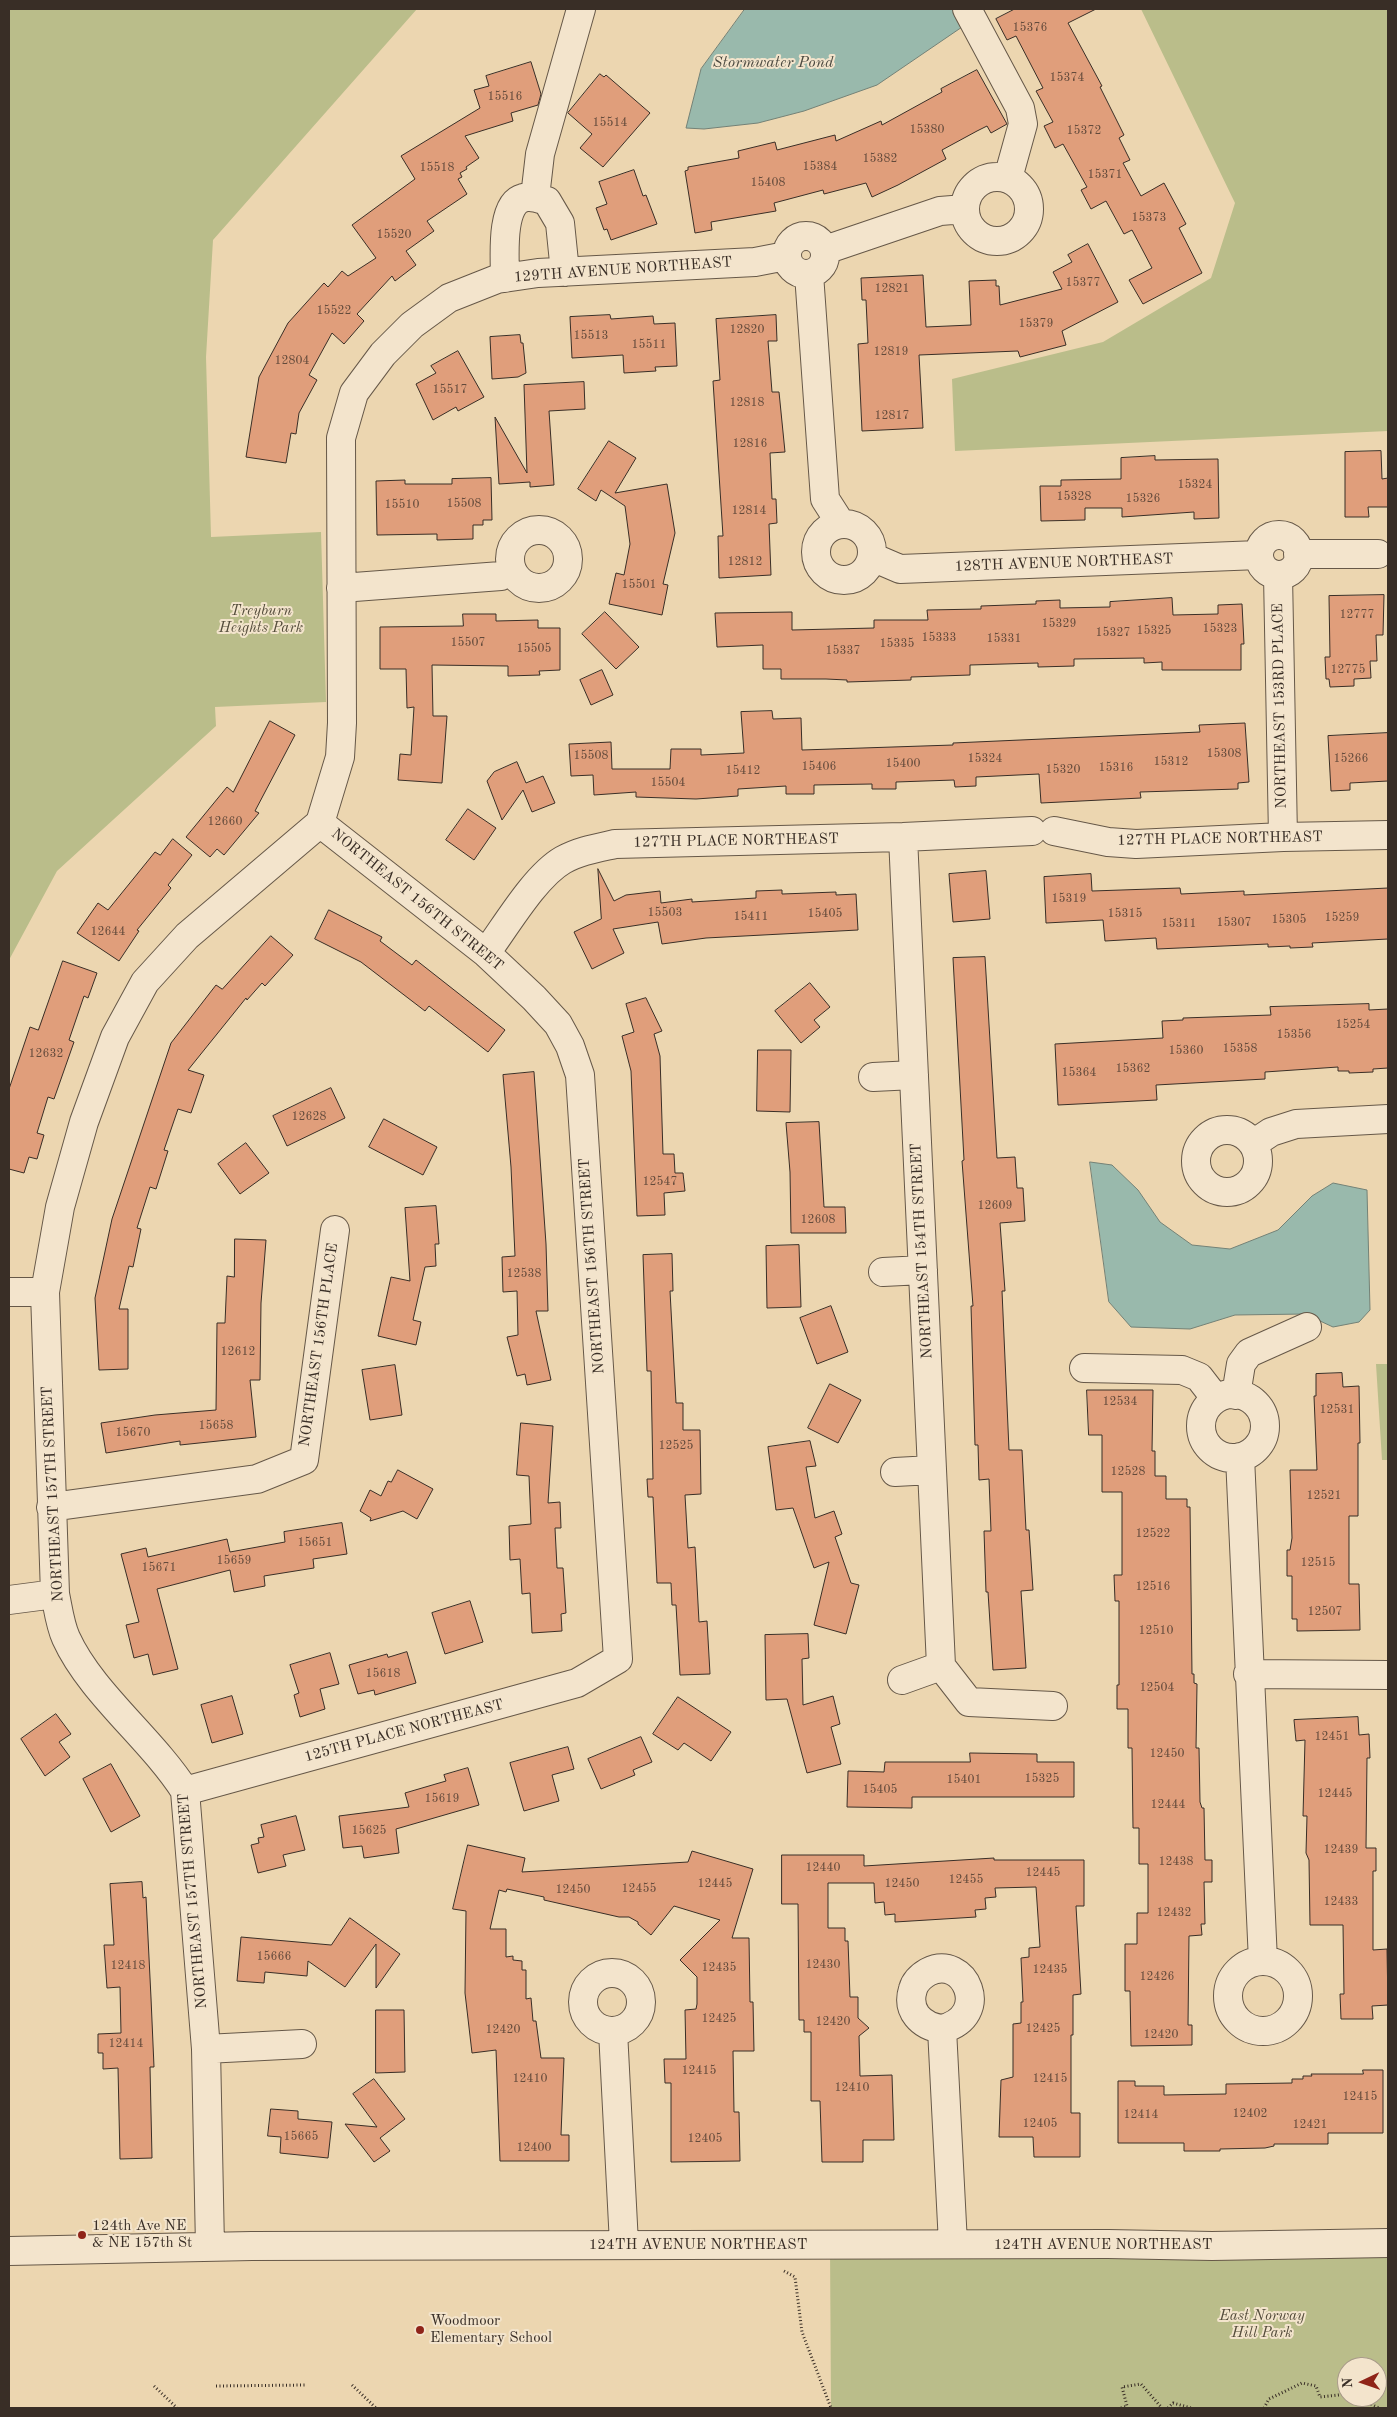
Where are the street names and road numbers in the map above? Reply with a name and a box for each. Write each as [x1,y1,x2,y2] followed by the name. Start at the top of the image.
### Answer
[513,253,733,287] street label: 129TH AVENUE NORTHEAST
[954,550,1174,576] street label: 128TH AVENUE NORTHEAST
[1269,603,1291,809] street label: NORTHEAST 153RD PLACE
[327,825,507,975] street label: NORTHEAST 156TH STREET
[1117,828,1323,850] street label: 127TH PLACE NORTHEAST
[633,830,839,852] street label: 127TH PLACE NORTHEAST
[907,1143,937,1359] street label: NORTHEAST 154TH STREET
[575,1157,609,1375] street label: NORTHEAST 156TH STREET
[296,1242,342,1448] street label: NORTHEAST 156TH PLACE
[38,1386,68,1602] street label: NORTHEAST 157TH STREET
[302,1696,506,1766] street label: 125TH PLACE NORTHEAST
[175,1792,211,2010] street label: NORTHEAST 157TH STREET
[589,2236,807,2254] street label: 124TH AVENUE NORTHEAST
[994,2236,1212,2254] street label: 124TH AVENUE NORTHEAST

